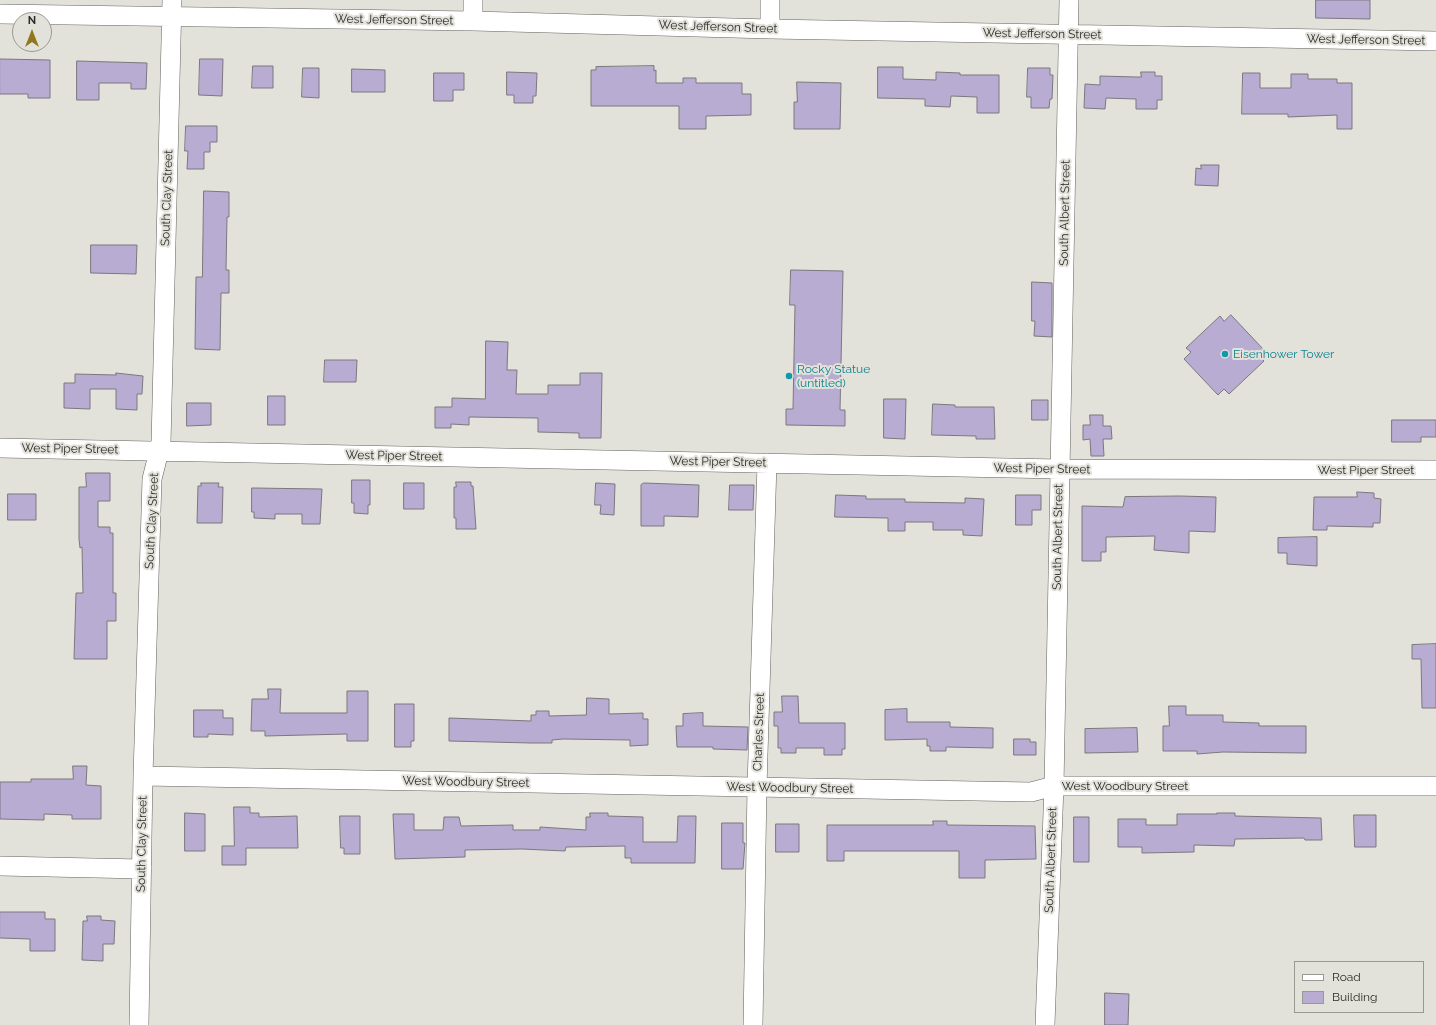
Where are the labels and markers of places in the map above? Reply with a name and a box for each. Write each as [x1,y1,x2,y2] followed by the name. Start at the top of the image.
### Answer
[1233,347,1334,361] place label: Eisenhower Tower
[1220,349,1230,359] marker: Eisenhower Tower
[797,362,870,390] place label: Rocky Statue (untitled)
[784,371,794,381] marker: Rocky Statue (untitled)

